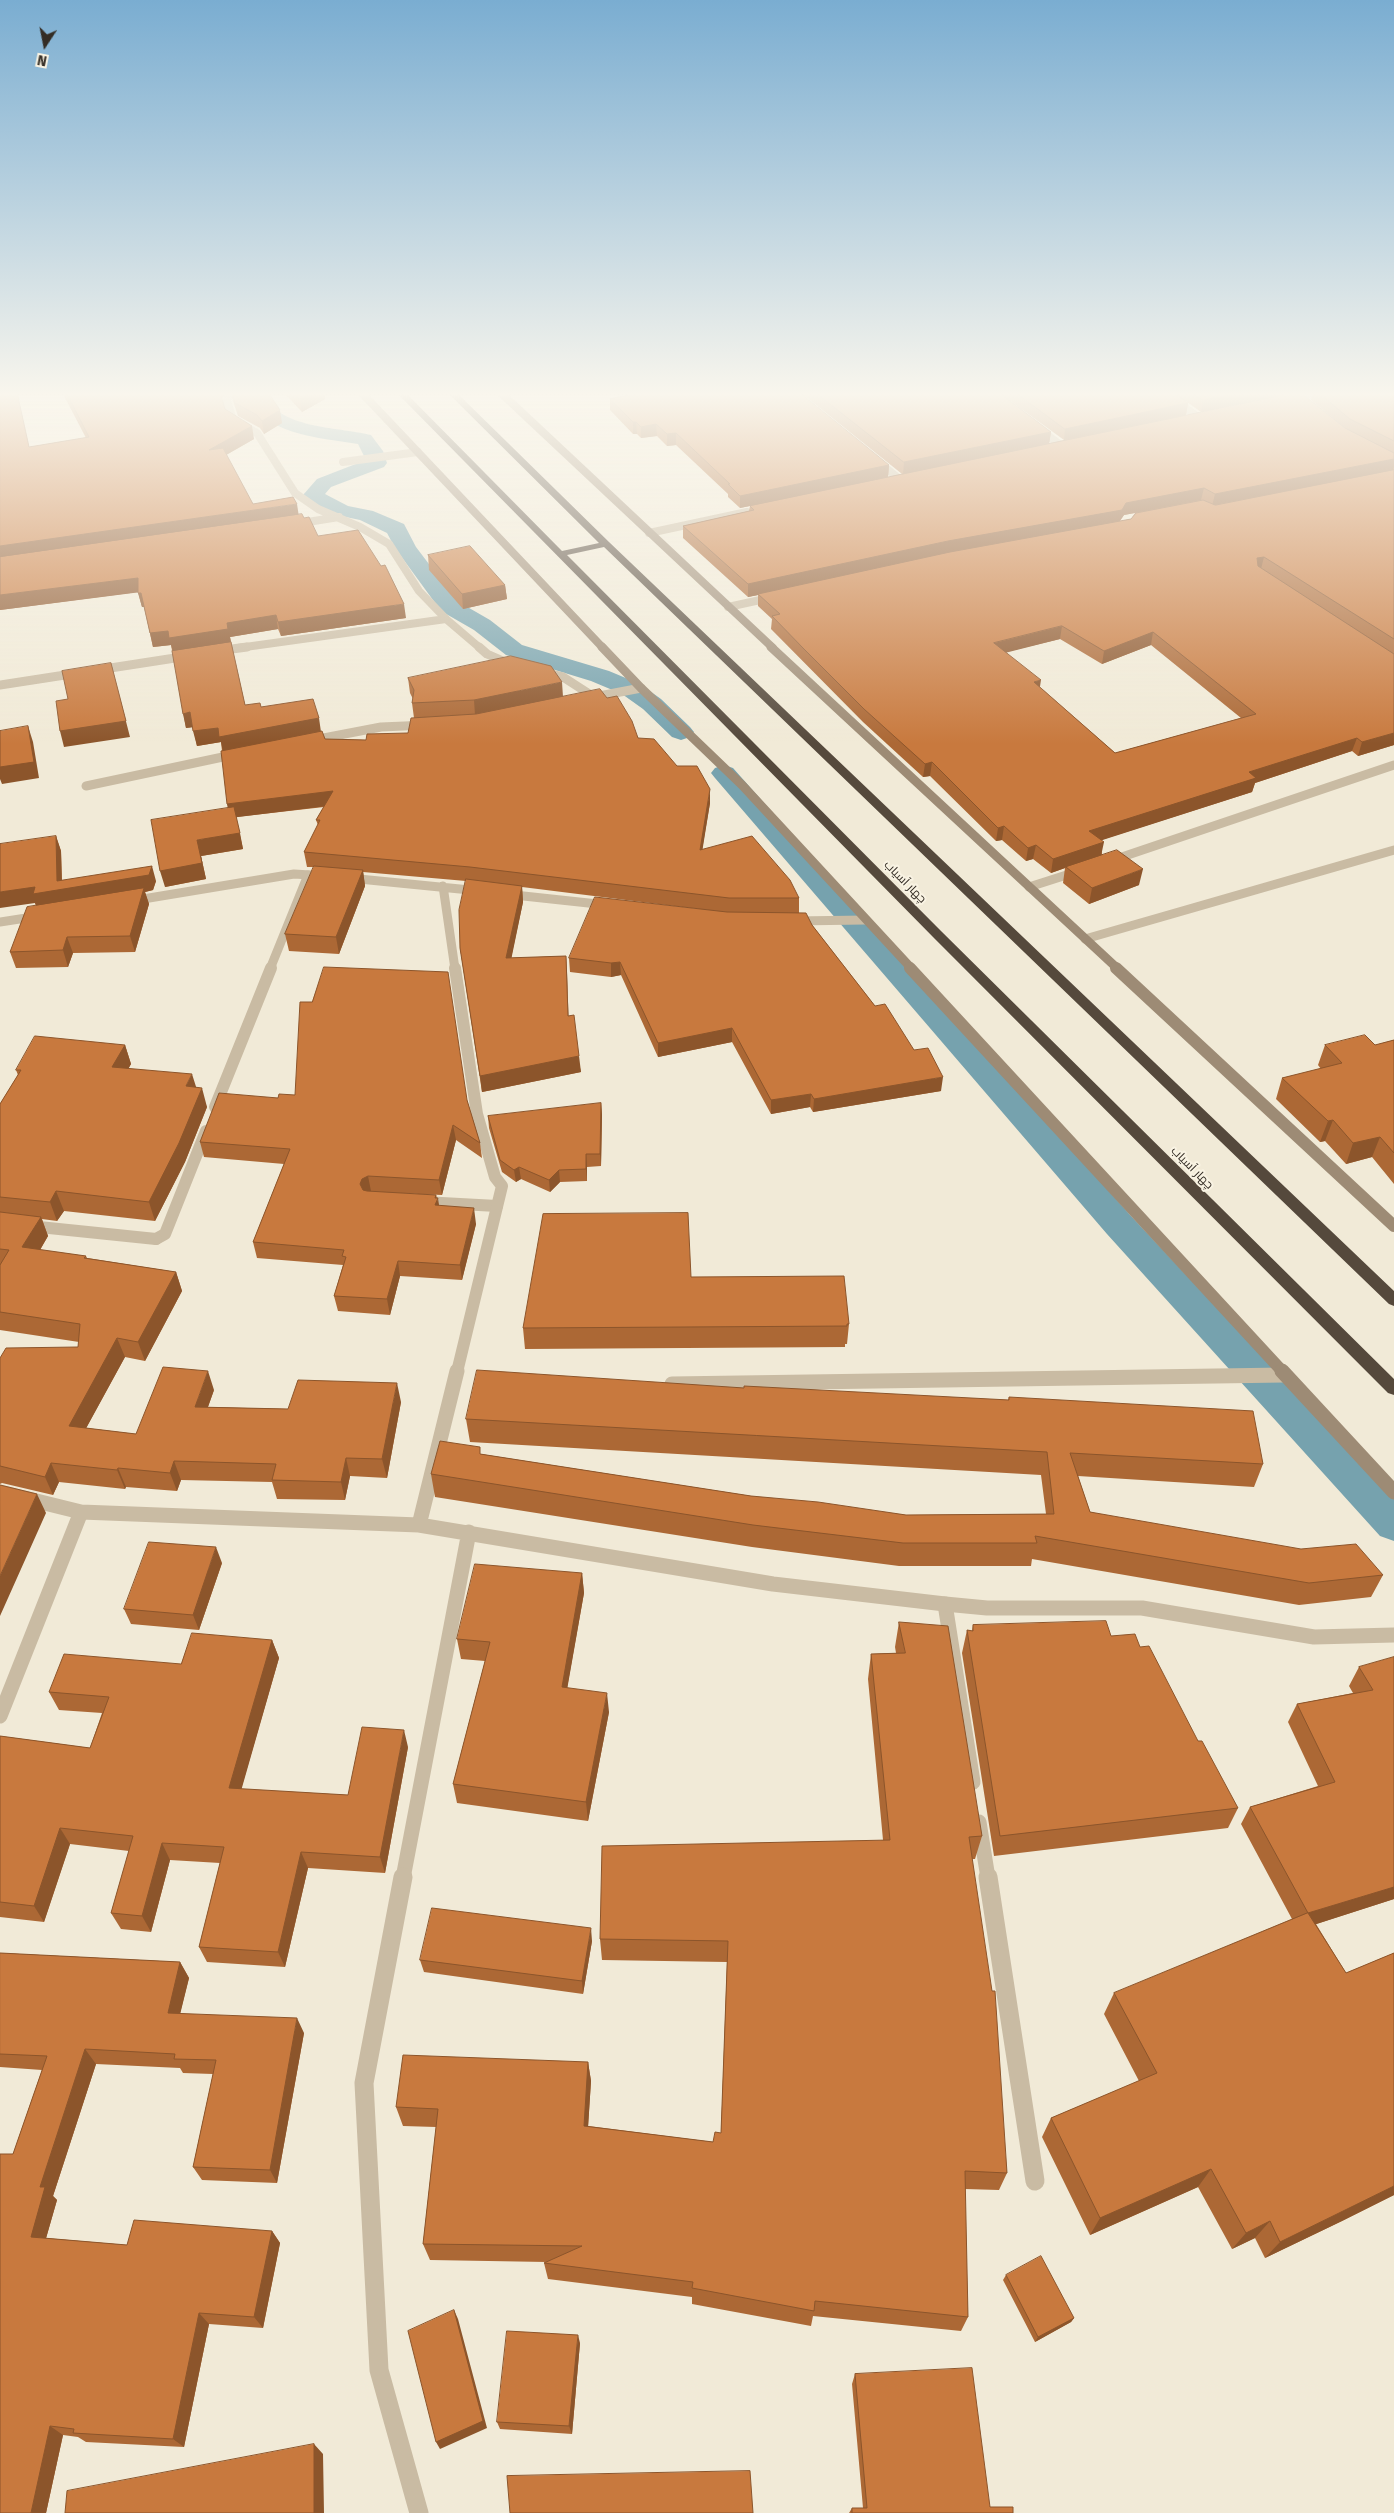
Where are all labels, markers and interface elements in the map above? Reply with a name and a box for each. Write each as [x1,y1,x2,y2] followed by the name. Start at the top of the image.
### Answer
[20,20,70,70] north arrow
[36,51,48,69] text: N
[881,858,929,906] street label: چهار آسیاب
[1168,1144,1216,1192] street label: چهار آسیاب

